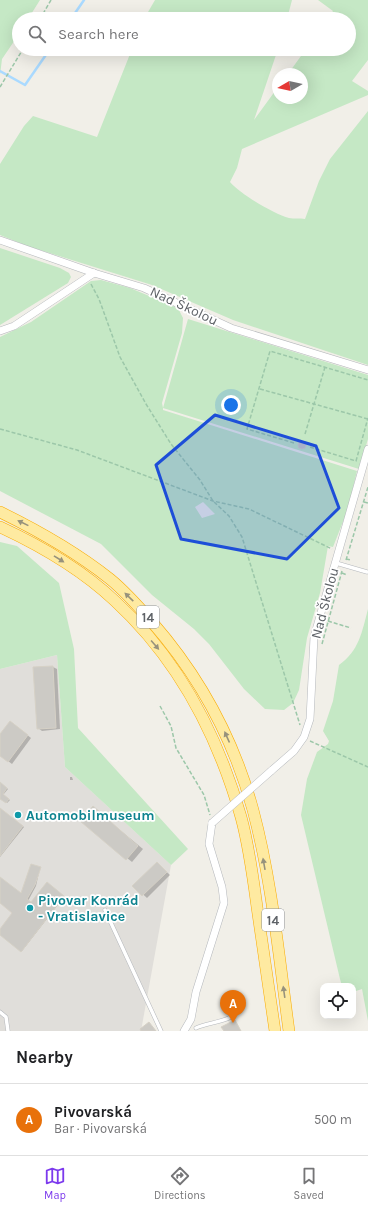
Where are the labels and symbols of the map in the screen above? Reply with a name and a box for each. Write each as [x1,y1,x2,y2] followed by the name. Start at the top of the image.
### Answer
[272,68,308,104] north arrow
[147,283,221,329] street label: Nad Školou
[221,395,241,415] your location
[17,520,29,526] one-way arrow
[53,556,64,563] one-way arrow
[307,566,343,640] street label: Nad Školou
[124,592,134,602] one-way arrow
[137,606,159,628] road number: 14
[151,640,160,650] one-way arrow
[224,732,230,743] one-way arrow
[26,807,155,824] place label: Automobilmuseum
[13,810,23,820] marker: Automobilmuseum
[261,858,267,870] one-way arrow
[38,892,139,925] place label: Pivovar Konrád - Vratislavice
[25,903,35,913] marker: Pivovar Konrád - Vratislavice
[262,909,284,931] road number: 14
[281,986,287,998] one-way arrow
[220,990,246,1023] pin: A

